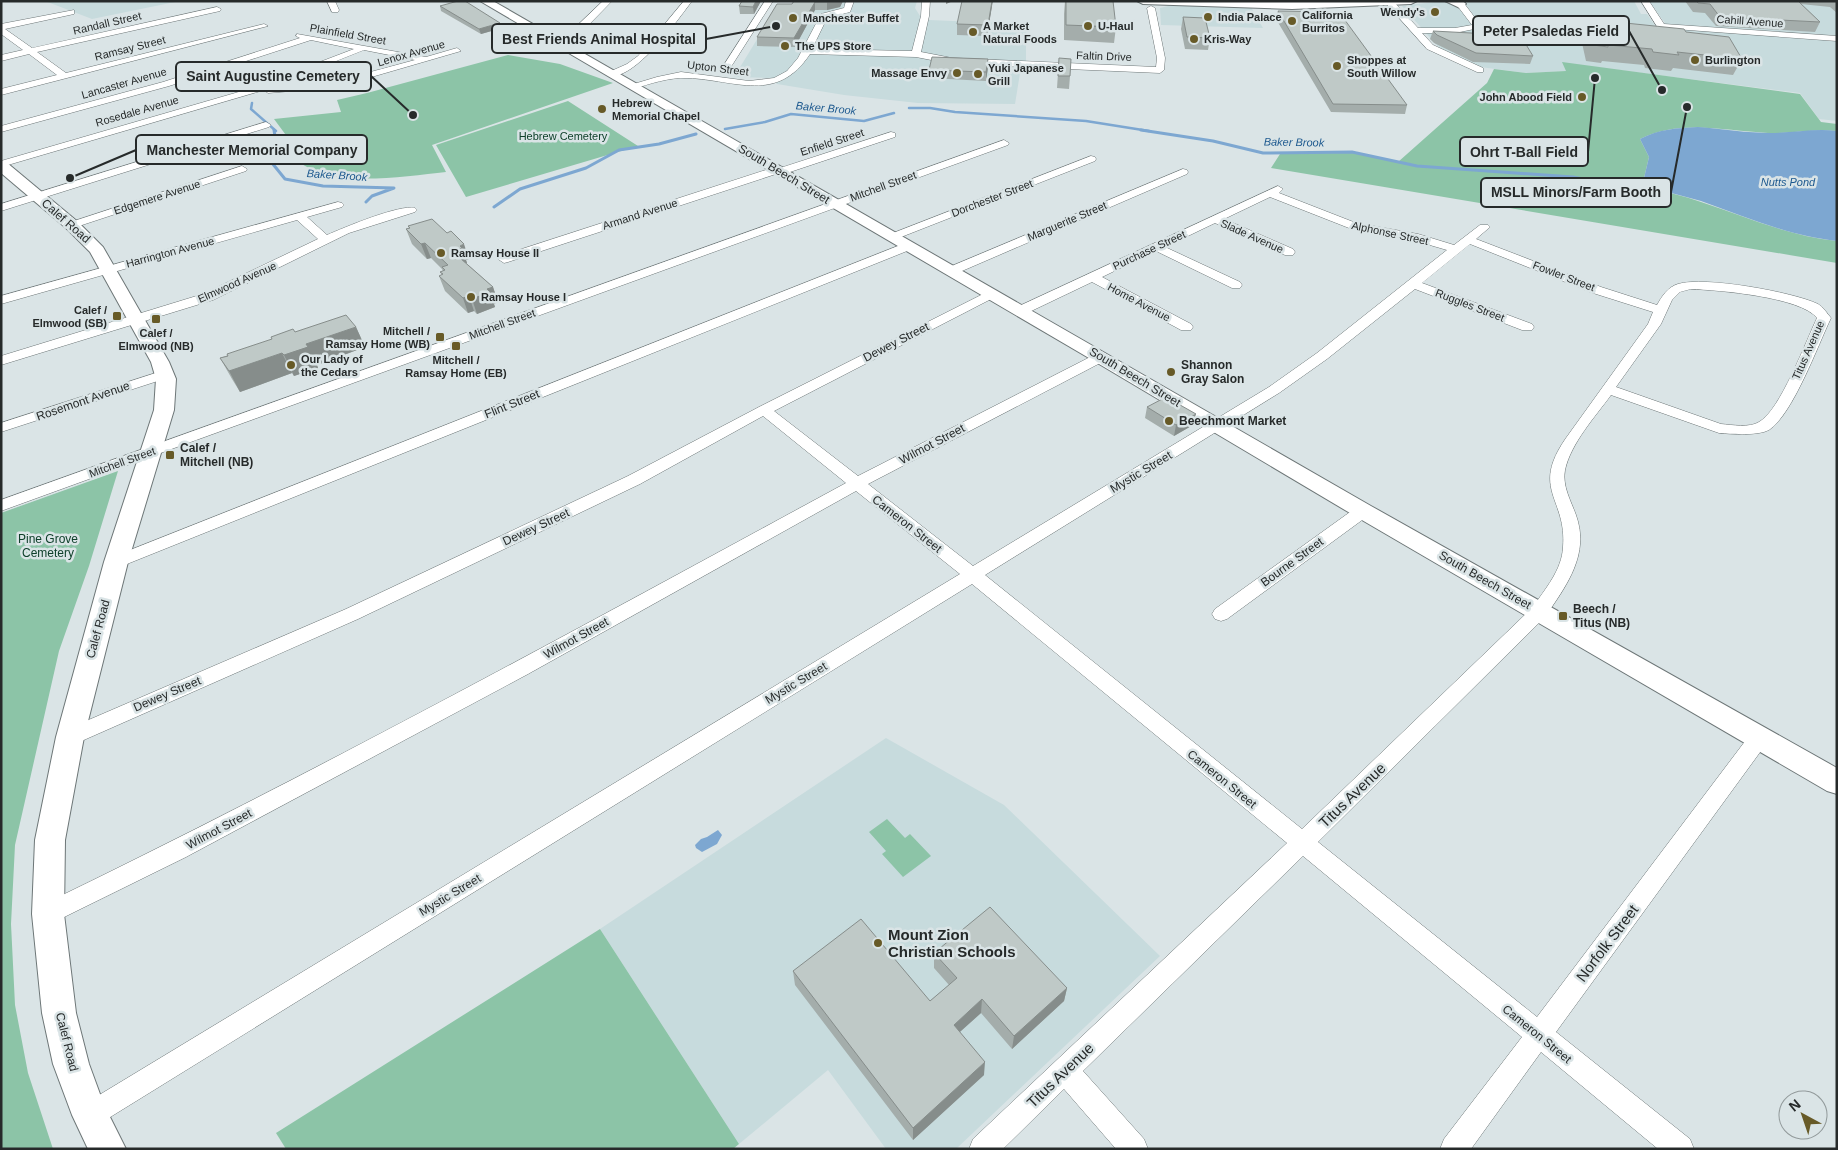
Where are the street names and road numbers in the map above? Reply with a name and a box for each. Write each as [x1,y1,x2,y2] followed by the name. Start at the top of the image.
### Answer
[72,9,142,37] street label: Randall Street
[1716,13,1784,29] street label: Cahill Avenue
[309,21,387,47] street label: Plainfield Street
[93,33,167,63] street label: Ramsay Street
[376,38,446,68] street label: Lenox Avenue
[1076,49,1132,63] street label: Faltin Drive
[687,58,749,78] street label: Upton Street
[80,65,168,101] street label: Lancaster Avenue
[94,93,180,129] street label: Rosedale Avenue
[799,126,865,158] street label: Enfield Street
[736,141,833,207] street label: South Beech Street
[848,168,918,204] street label: Mitchell Street
[112,177,202,217] street label: Edgemere Avenue
[950,177,1034,219] street label: Dorchester Street
[39,196,93,246] street label: Calef Road
[601,196,679,232] street label: Armand Avenue
[1026,199,1108,243] street label: Marguerite Street
[1219,217,1285,255] street label: Slade Avenue
[1350,219,1430,247] street label: Alphonse Street
[1111,228,1187,272] street label: Purchase Street
[125,234,215,270] street label: Harrington Avenue
[196,259,278,305] street label: Elmwood Avenue
[1531,259,1597,293] street label: Fowler Street
[1106,281,1172,323] street label: Home Avenue
[1434,286,1506,324] street label: Ruggles Street
[467,306,537,342] street label: Mitchell Street
[861,319,932,365] street label: Dewey Street
[1790,319,1826,381] street label: Titus Avenue
[1087,344,1184,410] street label: South Beech Street
[34,378,132,424] street label: Rosemont Avenue
[482,386,542,421] street label: Flint Street
[897,421,968,467] street label: Wilmot Street
[87,444,157,480] street label: Mitchell Street
[1108,448,1175,496] street label: Mystic Street
[869,492,945,556] street label: Cameron Street
[500,505,572,549] street label: Dewey Street
[1258,534,1327,589] street label: Bourne Street
[1436,548,1534,612] street label: South Beech Street
[83,598,113,660] street label: Calef Road
[541,614,611,662] street label: Wilmot Street
[763,659,830,707] street label: Mystic Street
[131,673,203,715] street label: Dewey Street
[1185,747,1260,812] street label: Cameron Street
[1315,759,1389,831] street label: Titus Avenue
[184,806,255,852] street label: Wilmot Street
[417,871,484,919] street label: Mystic Street
[1573,901,1642,985] street label: Norfolk Street
[1500,1002,1575,1067] street label: Cameron Street
[53,1011,81,1073] street label: Calef Road
[1023,1039,1097,1111] street label: Titus Avenue

